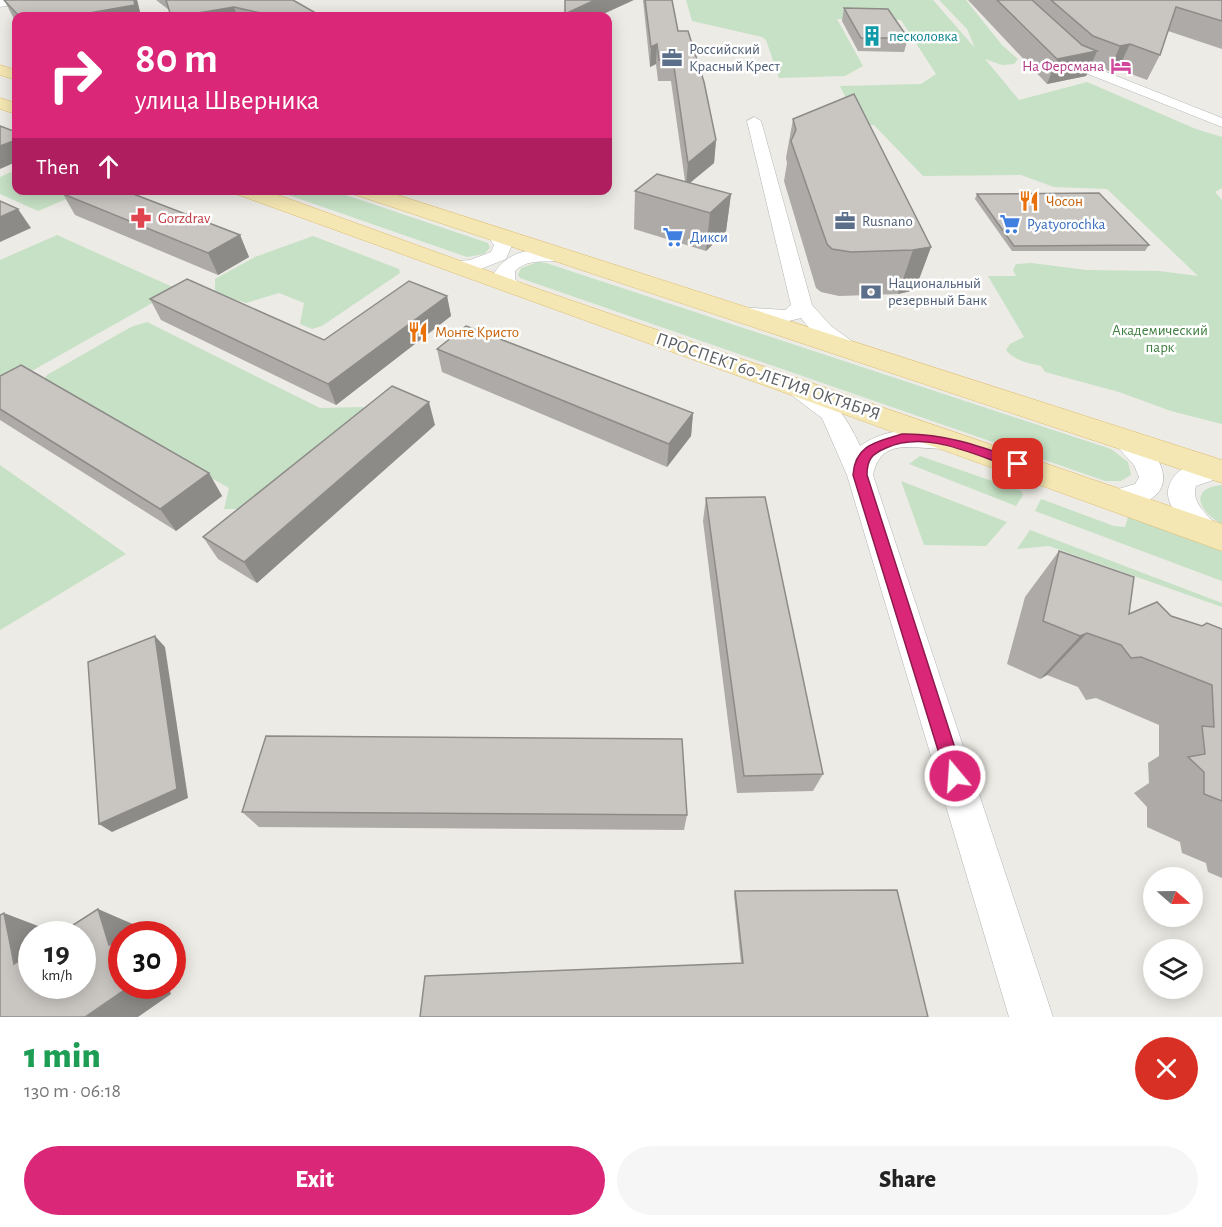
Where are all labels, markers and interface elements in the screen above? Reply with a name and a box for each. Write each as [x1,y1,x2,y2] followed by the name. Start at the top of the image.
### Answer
[860,24,884,48] building icon: песколовка
[889,29,958,44] place label: песколовка
[36,36,114,114] icon: right
[135,38,218,80] text: 80 m
[689,42,780,74] place label: Российский Красный Крест
[660,46,684,70] office icon: Российский Красный Крест
[1109,54,1133,78] hotel icon: На Ферсмана
[1022,59,1104,74] place label: На Ферсмана
[135,87,319,114] text: улица Шверника
[92,150,125,183] icon: ahead
[36,156,80,178] text: Then
[1017,189,1041,213] restaurant icon: Чосон
[1046,194,1083,209] place label: Чосон
[129,206,153,230] pharmacy icon: Gorzdrav
[833,209,857,233] office icon: Rusnano
[158,211,211,226] place label: Gorzdrav
[998,212,1022,236] supermarket icon: Pyatyorochka
[862,214,913,229] place label: Rusnano
[1027,217,1105,232] place label: Pyatyorochka
[661,225,685,249] supermarket icon: Дикси
[690,230,728,245] place label: Дикси
[888,276,987,308] place label: Национальный резервный Банк
[859,280,883,304] bank icon: Национальный резервный Банк
[406,320,430,344] restaurant icon: Монте Кристо
[1112,323,1208,355] park label: Академический парк
[435,325,519,340] place label: Монте Кристо
[653,330,883,424] street label: ПРОСПЕКТ 60-ЛЕТИЯ ОКТЯБРЯ
[992,438,1043,489] pin
[1001,447,1034,480] icon: arrive
[923,744,987,808] position arrow
[1143,867,1203,927] north arrow
[1143,867,1203,999] map controls
[108,921,186,999] speed limit sign: 30
[44,938,70,968] text: 19
[1143,939,1203,999] button: layers
[42,968,72,983] text: km/h
[1135,1037,1198,1100] button: close
[24,1038,101,1074] text: 1 min
[24,1081,121,1101] text: 130 m · 06:18
[24,1146,605,1215] button: Exit
[617,1146,1198,1215] button: Share

